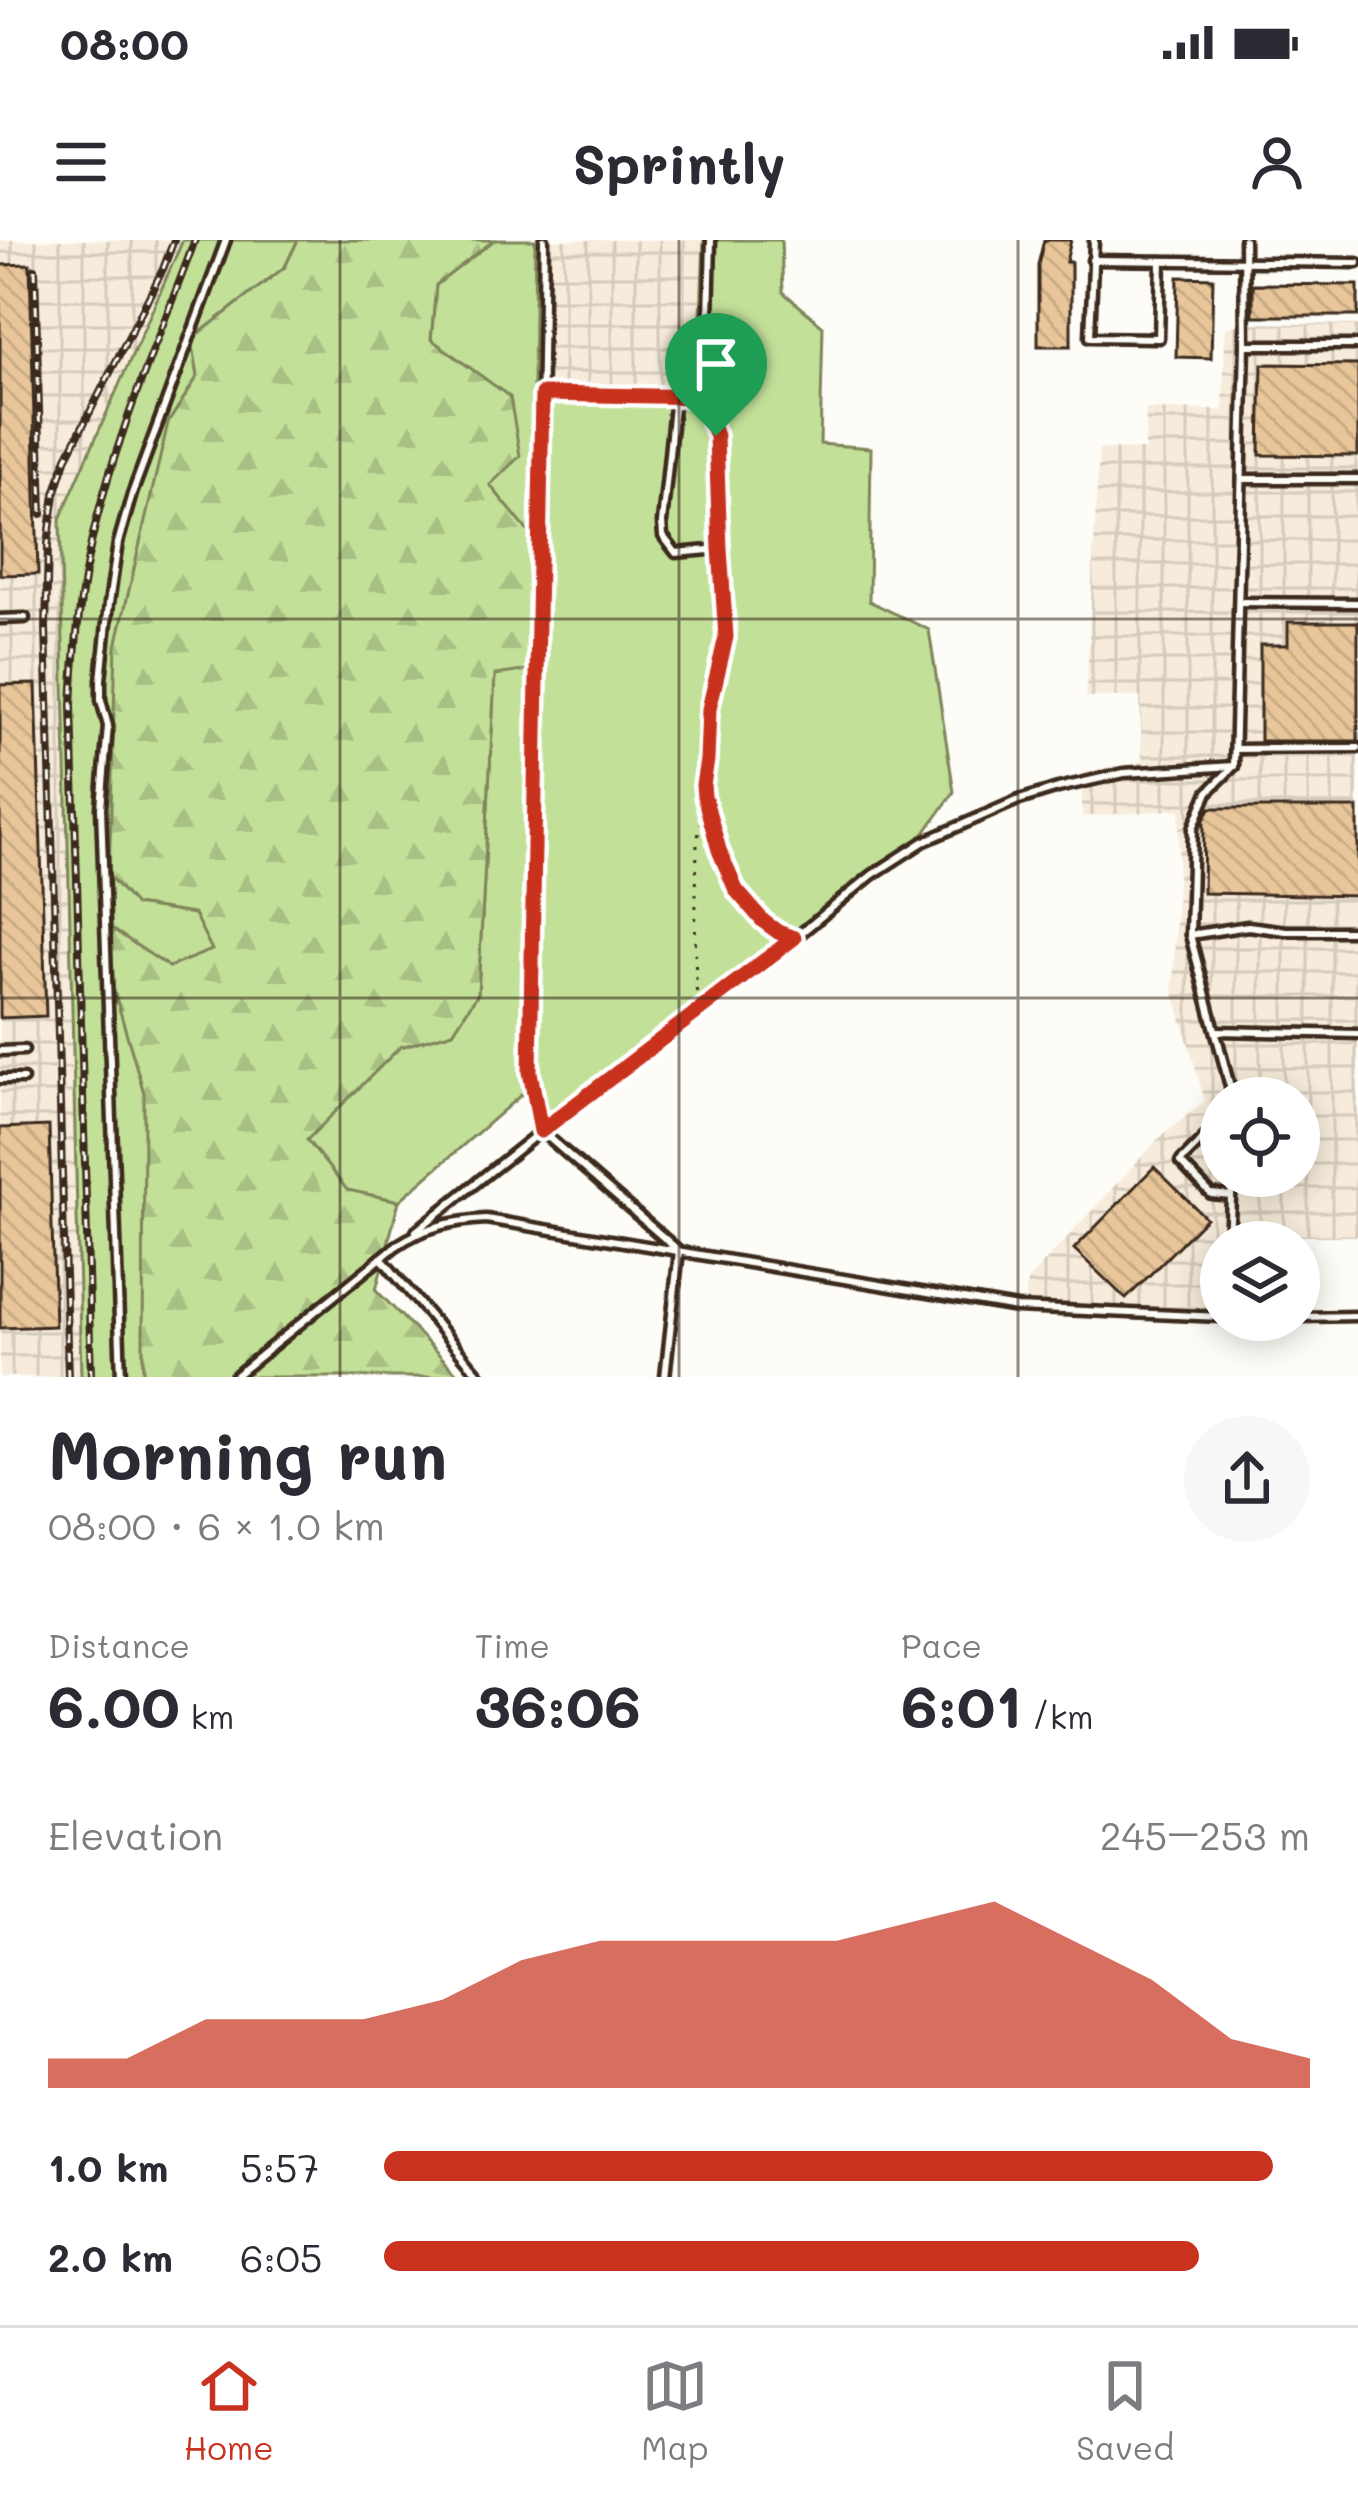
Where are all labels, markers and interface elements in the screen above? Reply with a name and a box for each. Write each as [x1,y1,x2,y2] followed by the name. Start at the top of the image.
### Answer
[60,13,189,71] text: 08:00
[572,127,786,198] text: Sprintly
[48,129,114,195] icon: menu
[1244,129,1310,195] icon: person
[665,313,767,436] pin
[683,331,749,397] icon: arrive
[1200,1077,1320,1341] map controls
[1200,1077,1320,1197] button: locate
[1200,1221,1320,1341] button: layers
[48,1411,447,1497] text: Morning run
[1184,1416,1310,1542] button: share
[48,1499,385,1550] text: 08:00 · 6 × 1.0 km
[48,1623,190,1666] text: Distance
[475,1623,550,1666] text: Time
[901,1623,982,1666] text: Pace
[48,1666,180,1744] text: 6.00
[475,1666,641,1744] text: 36:06
[901,1666,1022,1744] text: 6:01
[180,1694,234,1737] text: km
[1022,1694,1094,1737] text: /km
[48,1809,223,1860] text: Elevation
[1100,1809,1310,1860] text: 245–253 m
[48,2141,168,2192] text: 1.0 km
[240,2141,319,2192] text: 5:57
[48,2231,173,2282] text: 2.0 km
[240,2231,322,2282] text: 6:05
[184,2353,274,2468] tab: Home
[641,2353,709,2468] tab: Map
[1076,2353,1174,2468] tab: Saved

